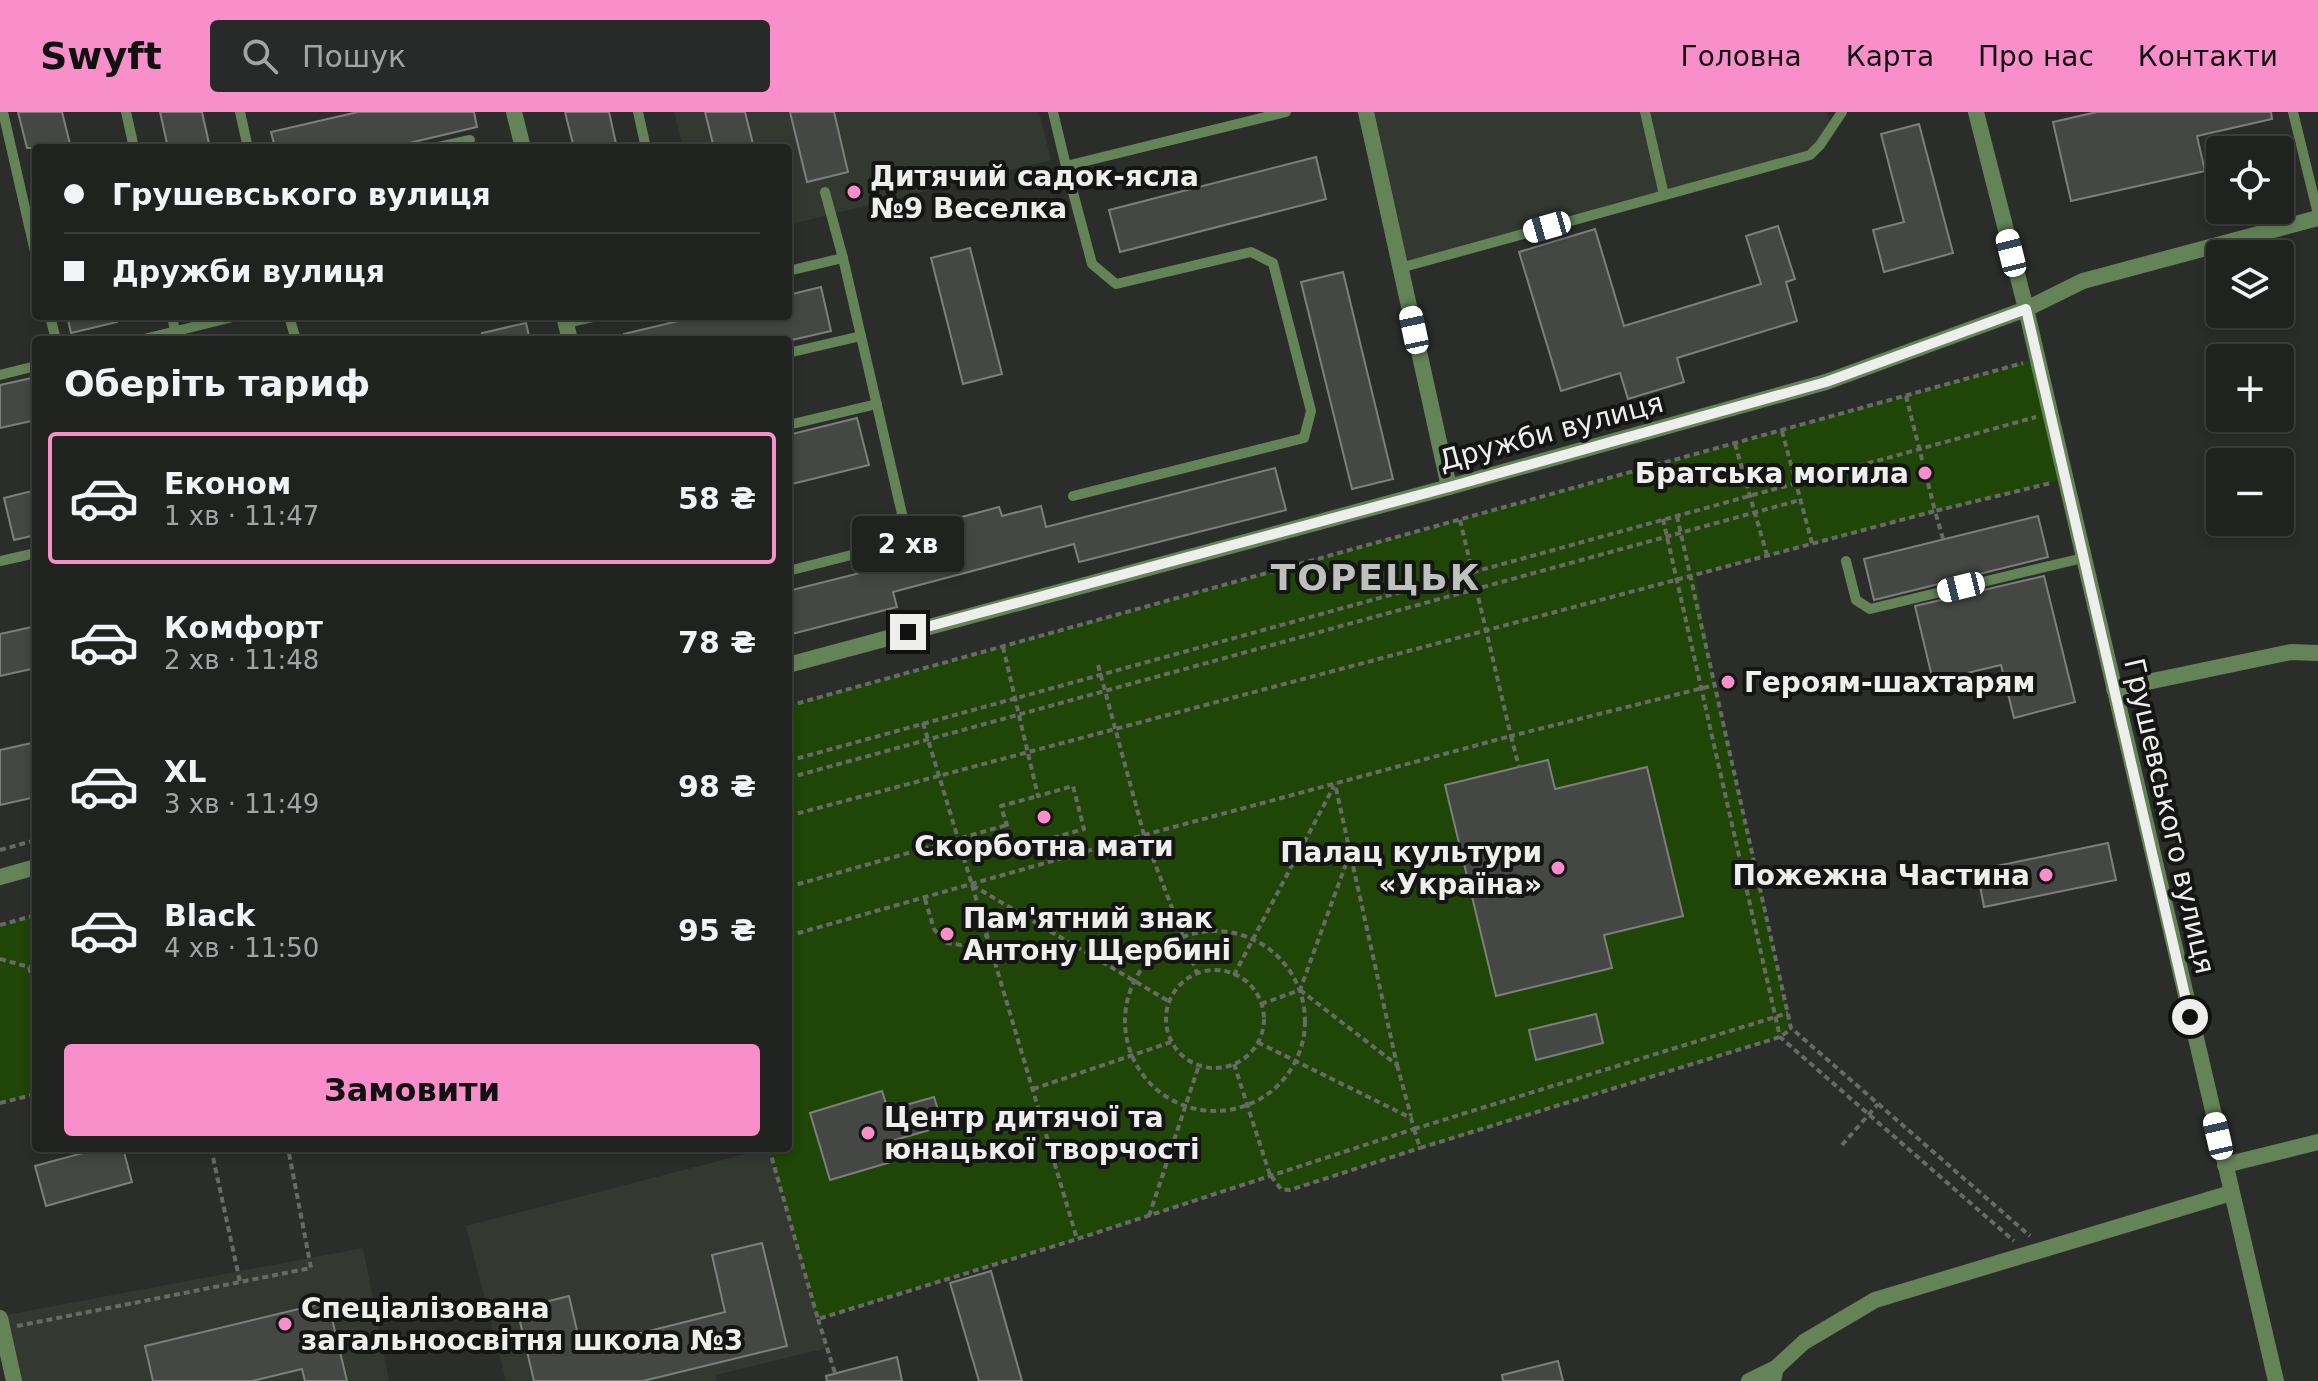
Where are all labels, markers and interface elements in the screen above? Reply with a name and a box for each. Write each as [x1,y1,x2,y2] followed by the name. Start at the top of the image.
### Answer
[210,20,770,92] search box
[40,34,162,78] text: Swyft
[238,34,282,78] icon: search
[302,39,406,74] text: Пошук
[1681,40,1802,73] text: Головна
[1846,40,1934,73] text: Карта
[1978,40,2094,73] text: Про нас
[2138,40,2278,73] text: Контакти
[2206,136,2294,536] map controls
[2206,136,2294,224] button: locate
[870,160,1199,225] place label: Дитячий садок-ясла №9 Веселка
[112,177,491,212] text: Грушевського вулиця
[845,183,863,201] marker: Дитячий садок-ясла №9 Веселка
[1521,209,1573,245] car
[1994,227,2028,279] car
[2206,240,2294,328] button: layers
[112,254,385,289] text: Дружби вулиця
[1397,304,1431,356] car
[2206,344,2294,432] button: +
[64,363,370,404] text: Оберіть тариф
[1435,386,1667,477] street label: Дружби вулиця
[2206,448,2294,536] button: −
[1635,457,1909,490] place label: Братська мoгила
[68,462,140,534] icon: car
[1916,464,1934,482] marker: Братська мoгила
[164,466,291,501] text: Економ
[678,481,756,516] text: 58 ₴
[164,501,319,531] text: 1 хв · 11:47
[852,516,964,572] callout: 2 хв
[878,529,938,559] text: 2 хв
[1271,557,1481,598] district label: ТОРЕЦЬК
[1935,570,1987,604] car
[68,606,140,678] icon: car
[164,610,323,645] text: Комфорт
[890,614,926,650] route end
[678,625,756,660] text: 78 ₴
[164,645,319,675] text: 2 хв · 11:48
[2117,655,2222,977] street label: Грушевського вулиця
[1744,666,2035,699] place label: Героям-шахтарям
[1719,673,1737,691] marker: Героям-шахтарям
[68,750,140,822] icon: car
[164,754,206,789] text: XL
[678,769,756,804] text: 98 ₴
[164,789,319,819] text: 3 хв · 11:49
[1035,808,1053,826] marker: Скорботна мати
[914,830,1174,863] place label: Скорботна мати
[1280,836,1542,901] place label: Палац культури «Україна»
[1549,859,1567,877] marker: Палац культури «Україна»
[1732,859,2030,892] place label: Пожежна Частина
[2037,866,2055,884] marker: Пожежна Частина
[68,894,140,966] icon: car
[164,898,255,933] text: Black
[963,902,1231,967] place label: Пам'ятний знак Антону Щербині
[678,913,756,948] text: 95 ₴
[938,925,956,943] marker: Пам'ятний знак Антону Щербині
[164,933,319,963] text: 4 хв · 11:50
[2172,999,2208,1035] route start
[64,1044,760,1136] button: Замовити
[884,1101,1200,1166] place label: Центр дитячої та юнацької творчості
[2201,1110,2235,1162] car
[859,1124,877,1142] marker: Центр дитячої та юнацької творчості
[301,1292,743,1357] place label: Спеціалізована загальноосвітня школа №3
[276,1315,294,1333] marker: Спеціалізована загальноосвітня школа №3

